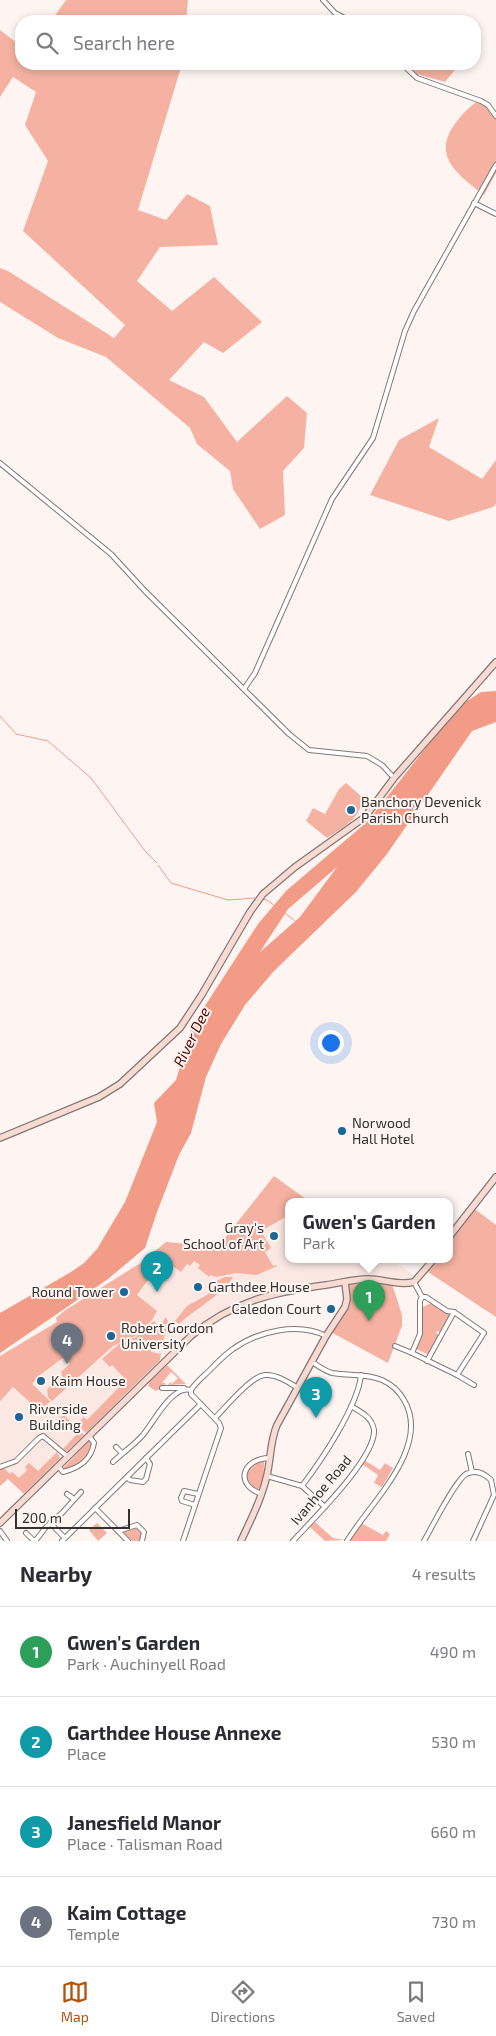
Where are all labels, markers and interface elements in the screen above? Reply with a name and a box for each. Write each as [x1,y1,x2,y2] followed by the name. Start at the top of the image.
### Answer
[15,15,481,70] search box
[33,29,61,57] icon: search
[73,31,175,54] text: Search here
[361,793,481,826] place label: Banchory Devenick Parish Church
[345,804,357,816] marker: Banchory Devenick Parish Church
[169,1004,213,1069] water label: River Dee
[318,1030,344,1056] your location
[352,1114,415,1147] place label: Norwood Hall Hotel
[336,1125,348,1137] marker: Norwood Hall Hotel
[285,1198,453,1263] popup
[302,1210,436,1233] text: Gwen's Garden
[183,1219,264,1252] place label: Gray's School of Art
[268,1230,280,1242] marker: Gray's School of Art
[302,1233,335,1252] text: Park
[141,1251,173,1292] pin: 2
[208,1278,310,1295] place label: Garthdee House
[353,1280,385,1321] pin: 1
[192,1281,204,1293] marker: Garthdee House
[31,1283,114,1300] place label: Round Tower
[118,1286,130,1298] marker: Round Tower
[232,1300,321,1317] place label: Caledon Court
[325,1303,337,1315] marker: Caledon Court
[121,1319,213,1352] place label: Robert Gordon University
[51,1323,83,1364] pin: 4
[105,1330,117,1342] marker: Robert Gordon University
[51,1372,126,1389] place label: Kaim House
[35,1375,47,1387] marker: Kaim House
[300,1377,332,1418] pin: 3
[29,1400,88,1433] place label: Riverside Building
[13,1411,25,1423] marker: Riverside Building
[287,1451,355,1528] street label: Ivanhoe Road
[15,1506,130,1529] scale bar
[22,1509,62,1526] text: 200 m
[20,1561,92,1586] text: Nearby
[412,1564,476,1583] text: 4 results
[67,1631,200,1654] text: Gwen's Garden
[33,1642,39,1661] text: 1
[430,1642,476,1661] text: 490 m
[67,1654,226,1673] text: Park · Auchinyell Road
[67,1721,282,1744] text: Garthdee House Annexe
[31,1732,41,1751] text: 2
[431,1732,476,1751] text: 530 m
[67,1744,106,1763] text: Place
[67,1811,221,1834] text: Janesfield Manor
[31,1822,41,1841] text: 3
[430,1822,476,1841] text: 660 m
[67,1834,223,1853] text: Place · Talisman Road
[67,1901,186,1924] text: Kaim Cottage
[31,1912,41,1931] text: 4
[432,1912,476,1931] text: 730 m
[67,1924,120,1943] text: Temple
[61,1978,89,2025] tab: Map
[211,1978,275,2025] tab: Directions
[397,1978,435,2025] tab: Saved

